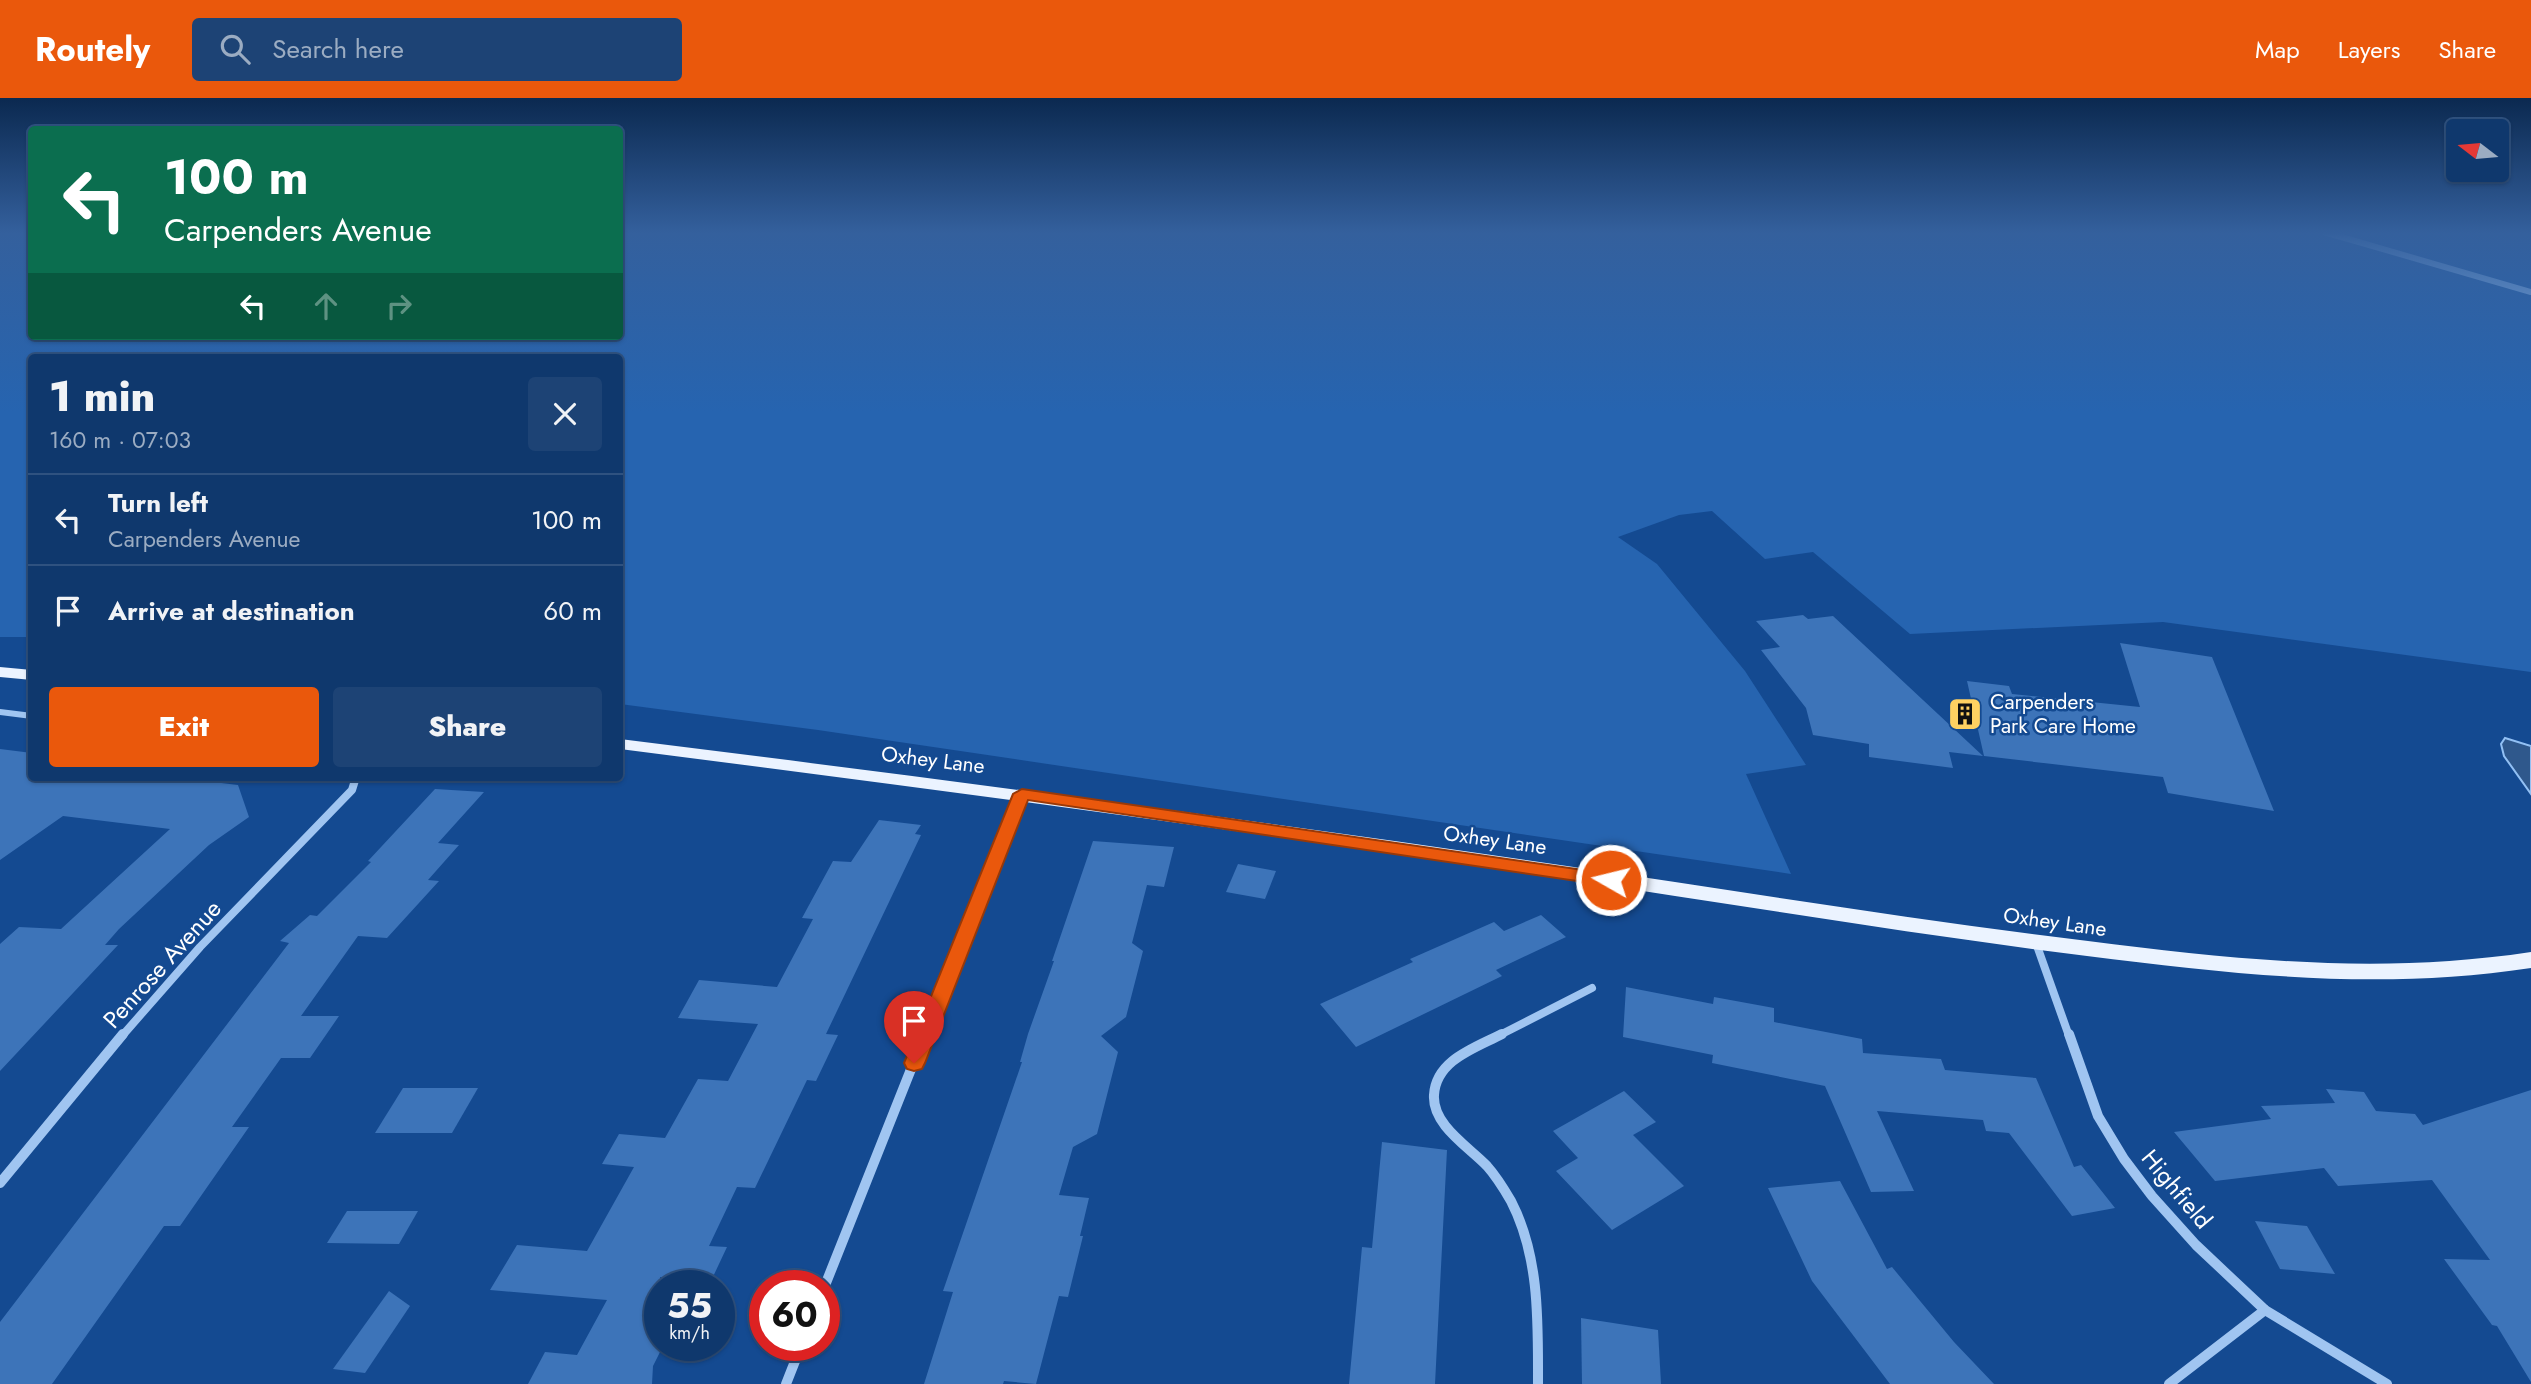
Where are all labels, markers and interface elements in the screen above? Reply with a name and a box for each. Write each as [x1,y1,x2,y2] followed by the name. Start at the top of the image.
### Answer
[192,18,682,81] search box
[35,26,150,73] text: Routely
[216,30,254,68] icon: search
[272,30,404,68] text: Search here
[2255,32,2300,67] text: Map
[2338,32,2400,67] text: Layers
[2438,32,2496,67] text: Share
[2446,119,2510,182] north arrow
[2446,119,2509,182] map controls
[164,142,309,212] text: 100 m
[49,154,140,245] icon: left
[164,207,432,253] text: Carpenders Avenue
[234,287,272,325] icon: left
[307,287,345,325] icon: ahead
[380,287,418,325] icon: right
[49,366,155,427] text: 1 min
[528,377,602,451] button: close
[49,423,191,457] text: 160 m · 07:03
[108,484,208,522] text: Turn left
[49,501,87,539] icon: left
[531,501,602,539] text: 100 m
[108,522,300,556] text: Carpenders Avenue
[49,592,87,630] icon: arrive
[108,592,355,630] text: Arrive at destination
[543,592,602,630] text: 60 m
[49,687,319,767] button: Exit
[333,687,602,767] button: Share
[1990,687,2136,741] place label: Carpenders Park Care Home
[1946,695,1984,733] building icon: Carpenders Park Care Home
[880,739,987,781] street label: Oxhey Lane
[1441,818,1549,862] street label: Oxhey Lane
[1574,843,1648,917] position arrow
[95,892,229,1036] street label: Penrose Avenue
[2001,900,2109,944] street label: Oxhey Lane
[884,991,944,1063] pin
[895,1002,933,1040] icon: arrive
[2133,1142,2221,1236] street label: Highfield
[749,1270,840,1361] speed limit sign: 60
[667,1281,712,1331] text: 55
[669,1320,710,1346] text: km/h

